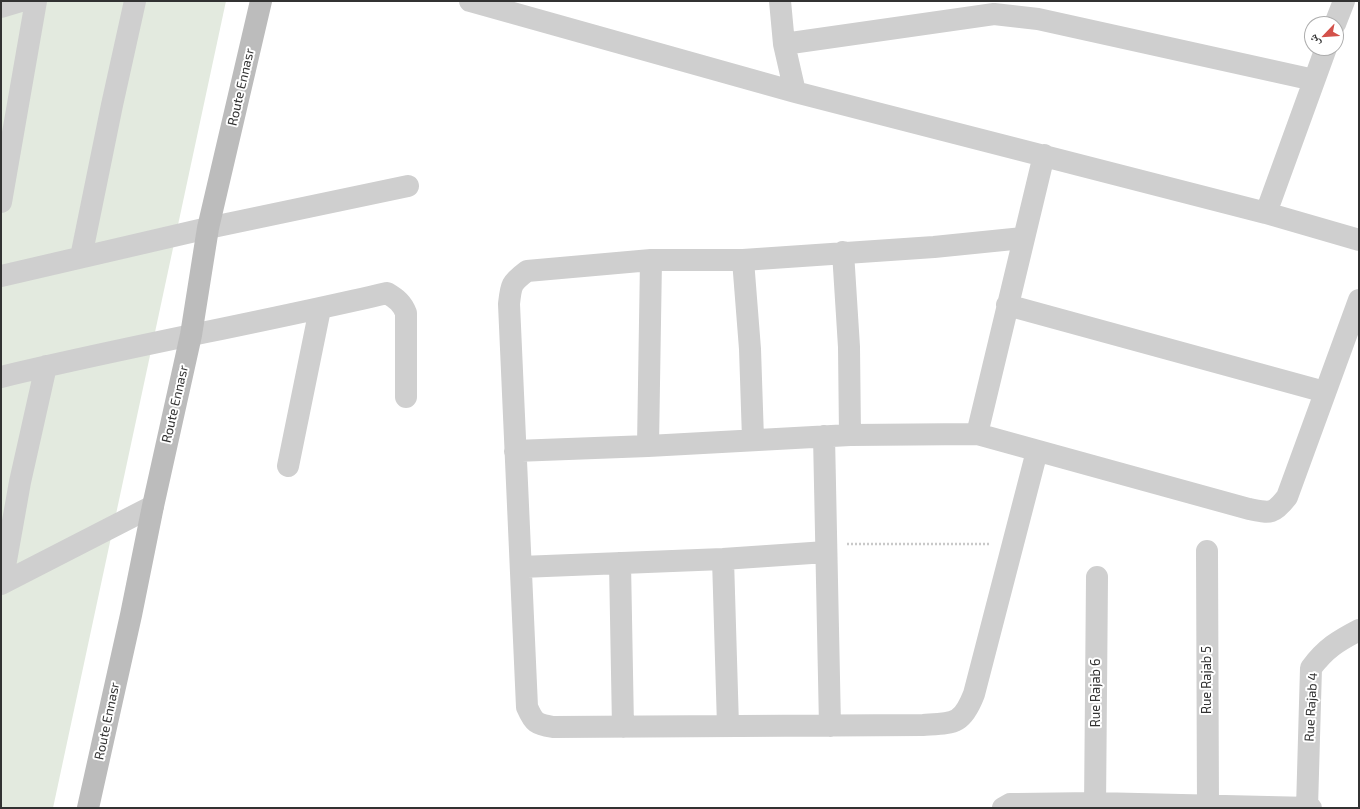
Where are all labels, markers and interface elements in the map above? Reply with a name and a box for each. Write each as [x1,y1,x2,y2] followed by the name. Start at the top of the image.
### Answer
[1304,16,1344,56] north arrow
[1305,33,1322,49] text: ش
[225,47,257,127] street label: Route Ennasr
[159,364,191,444] street label: Route Ennasr
[1199,646,1215,714] street label: Rue Rajab 5
[1088,659,1104,727] street label: Rue Rajab 6
[1301,672,1321,742] street label: Rue Rajab 4
[91,681,123,761] street label: Route Ennasr

